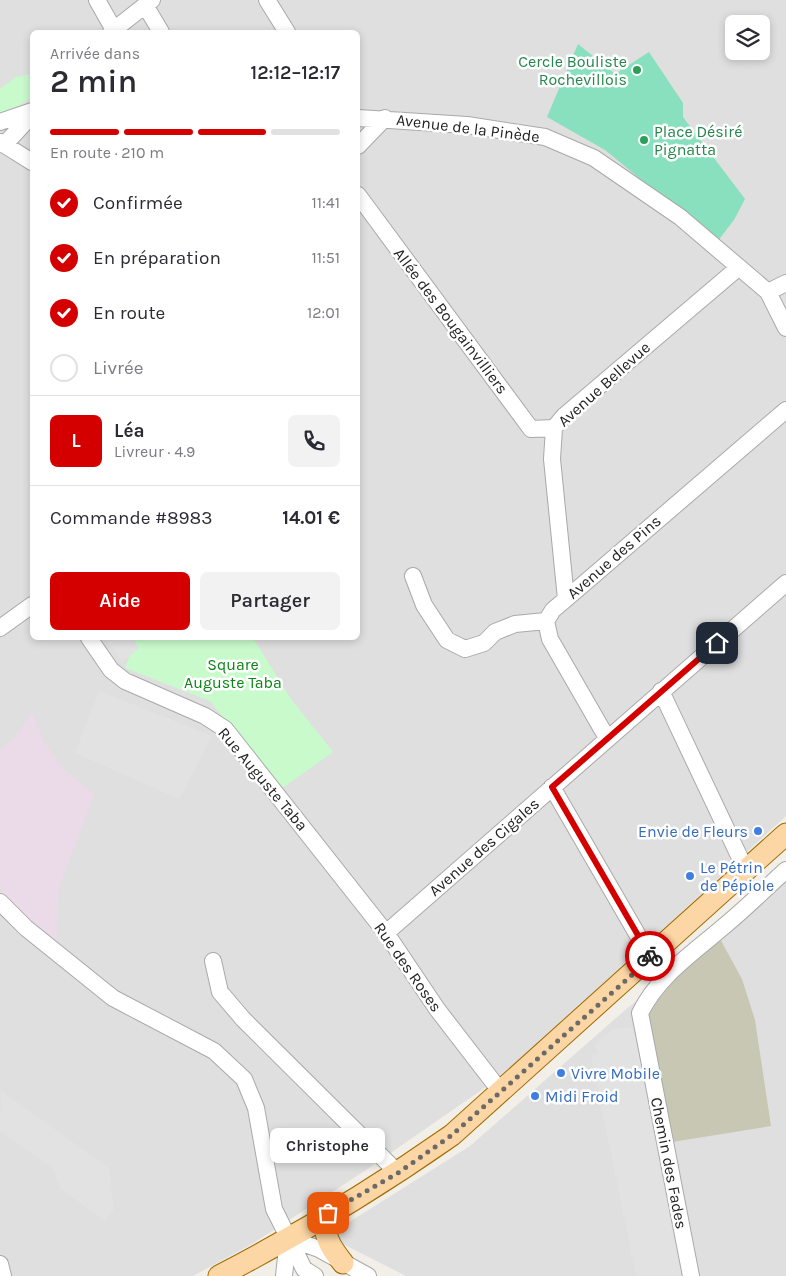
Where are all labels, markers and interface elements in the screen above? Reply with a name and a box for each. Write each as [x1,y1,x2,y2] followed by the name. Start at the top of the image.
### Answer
[725,15,770,60] map controls
[725,15,770,60] button: layers
[50,44,140,63] text: Arrivée dans
[518,52,627,89] place label: Cercle Bouliste Rochevillois
[251,62,340,84] text: 12:12–12:17
[50,63,137,100] text: 2 min
[631,64,643,76] marker: Cercle Bouliste Rochevillois
[395,110,541,146] street label: Avenue de la Pinède
[654,122,742,159] place label: Place Désiré Pignatta
[638,134,650,146] marker: Place Désiré Pignatta
[50,143,164,162] text: En route · 210 m
[50,189,78,217] icon: check
[93,192,183,214] text: Confirmée
[312,193,340,212] text: 11:41
[50,244,78,272] icon: check
[390,244,512,398] street label: Allée des Bougainvilliers
[93,247,221,269] text: En préparation
[311,248,340,267] text: 11:51
[50,299,78,327] icon: check
[93,302,165,324] text: En route
[307,303,340,322] text: 12:01
[554,338,654,430] street label: Avenue Bellevue
[93,357,143,379] text: Livrée
[288,415,340,467] button: phone
[114,420,145,442] text: Léa
[71,430,81,452] text: L
[114,442,195,461] text: Livreur · 4.9
[50,507,213,529] text: Commande #8983
[282,507,340,529] text: 14.01 €
[563,511,665,603] street label: Avenue des Pins
[50,572,190,630] button: Aide
[200,572,340,630] button: Partager
[696,622,738,664] pin
[703,629,731,657] icon: home
[184,655,282,692] park label: Square Auguste Taba
[214,723,312,835] street label: Rue Auguste Taba
[425,794,543,900] street label: Avenue des Cigales
[638,822,748,841] place label: Envie de Fleurs
[752,825,764,837] marker: Envie de Fleurs
[700,858,774,895] place label: Le Pétrin de Pépiole
[684,870,696,882] marker: Le Pétrin de Pépiole
[370,919,446,1015] street label: Rue des Roses
[625,931,675,981] courier
[636,942,664,970] icon: bike
[571,1064,660,1083] place label: Vivre Mobile
[555,1067,567,1079] marker: Vivre Mobile
[545,1087,619,1106] place label: Midi Froid
[529,1090,541,1102] marker: Midi Froid
[647,1096,691,1230] street label: Chemin des Fades
[270,1128,386,1163] callout: Christophe
[286,1136,369,1155] text: Christophe
[307,1192,349,1234] pin
[314,1199,342,1227] icon: bag

